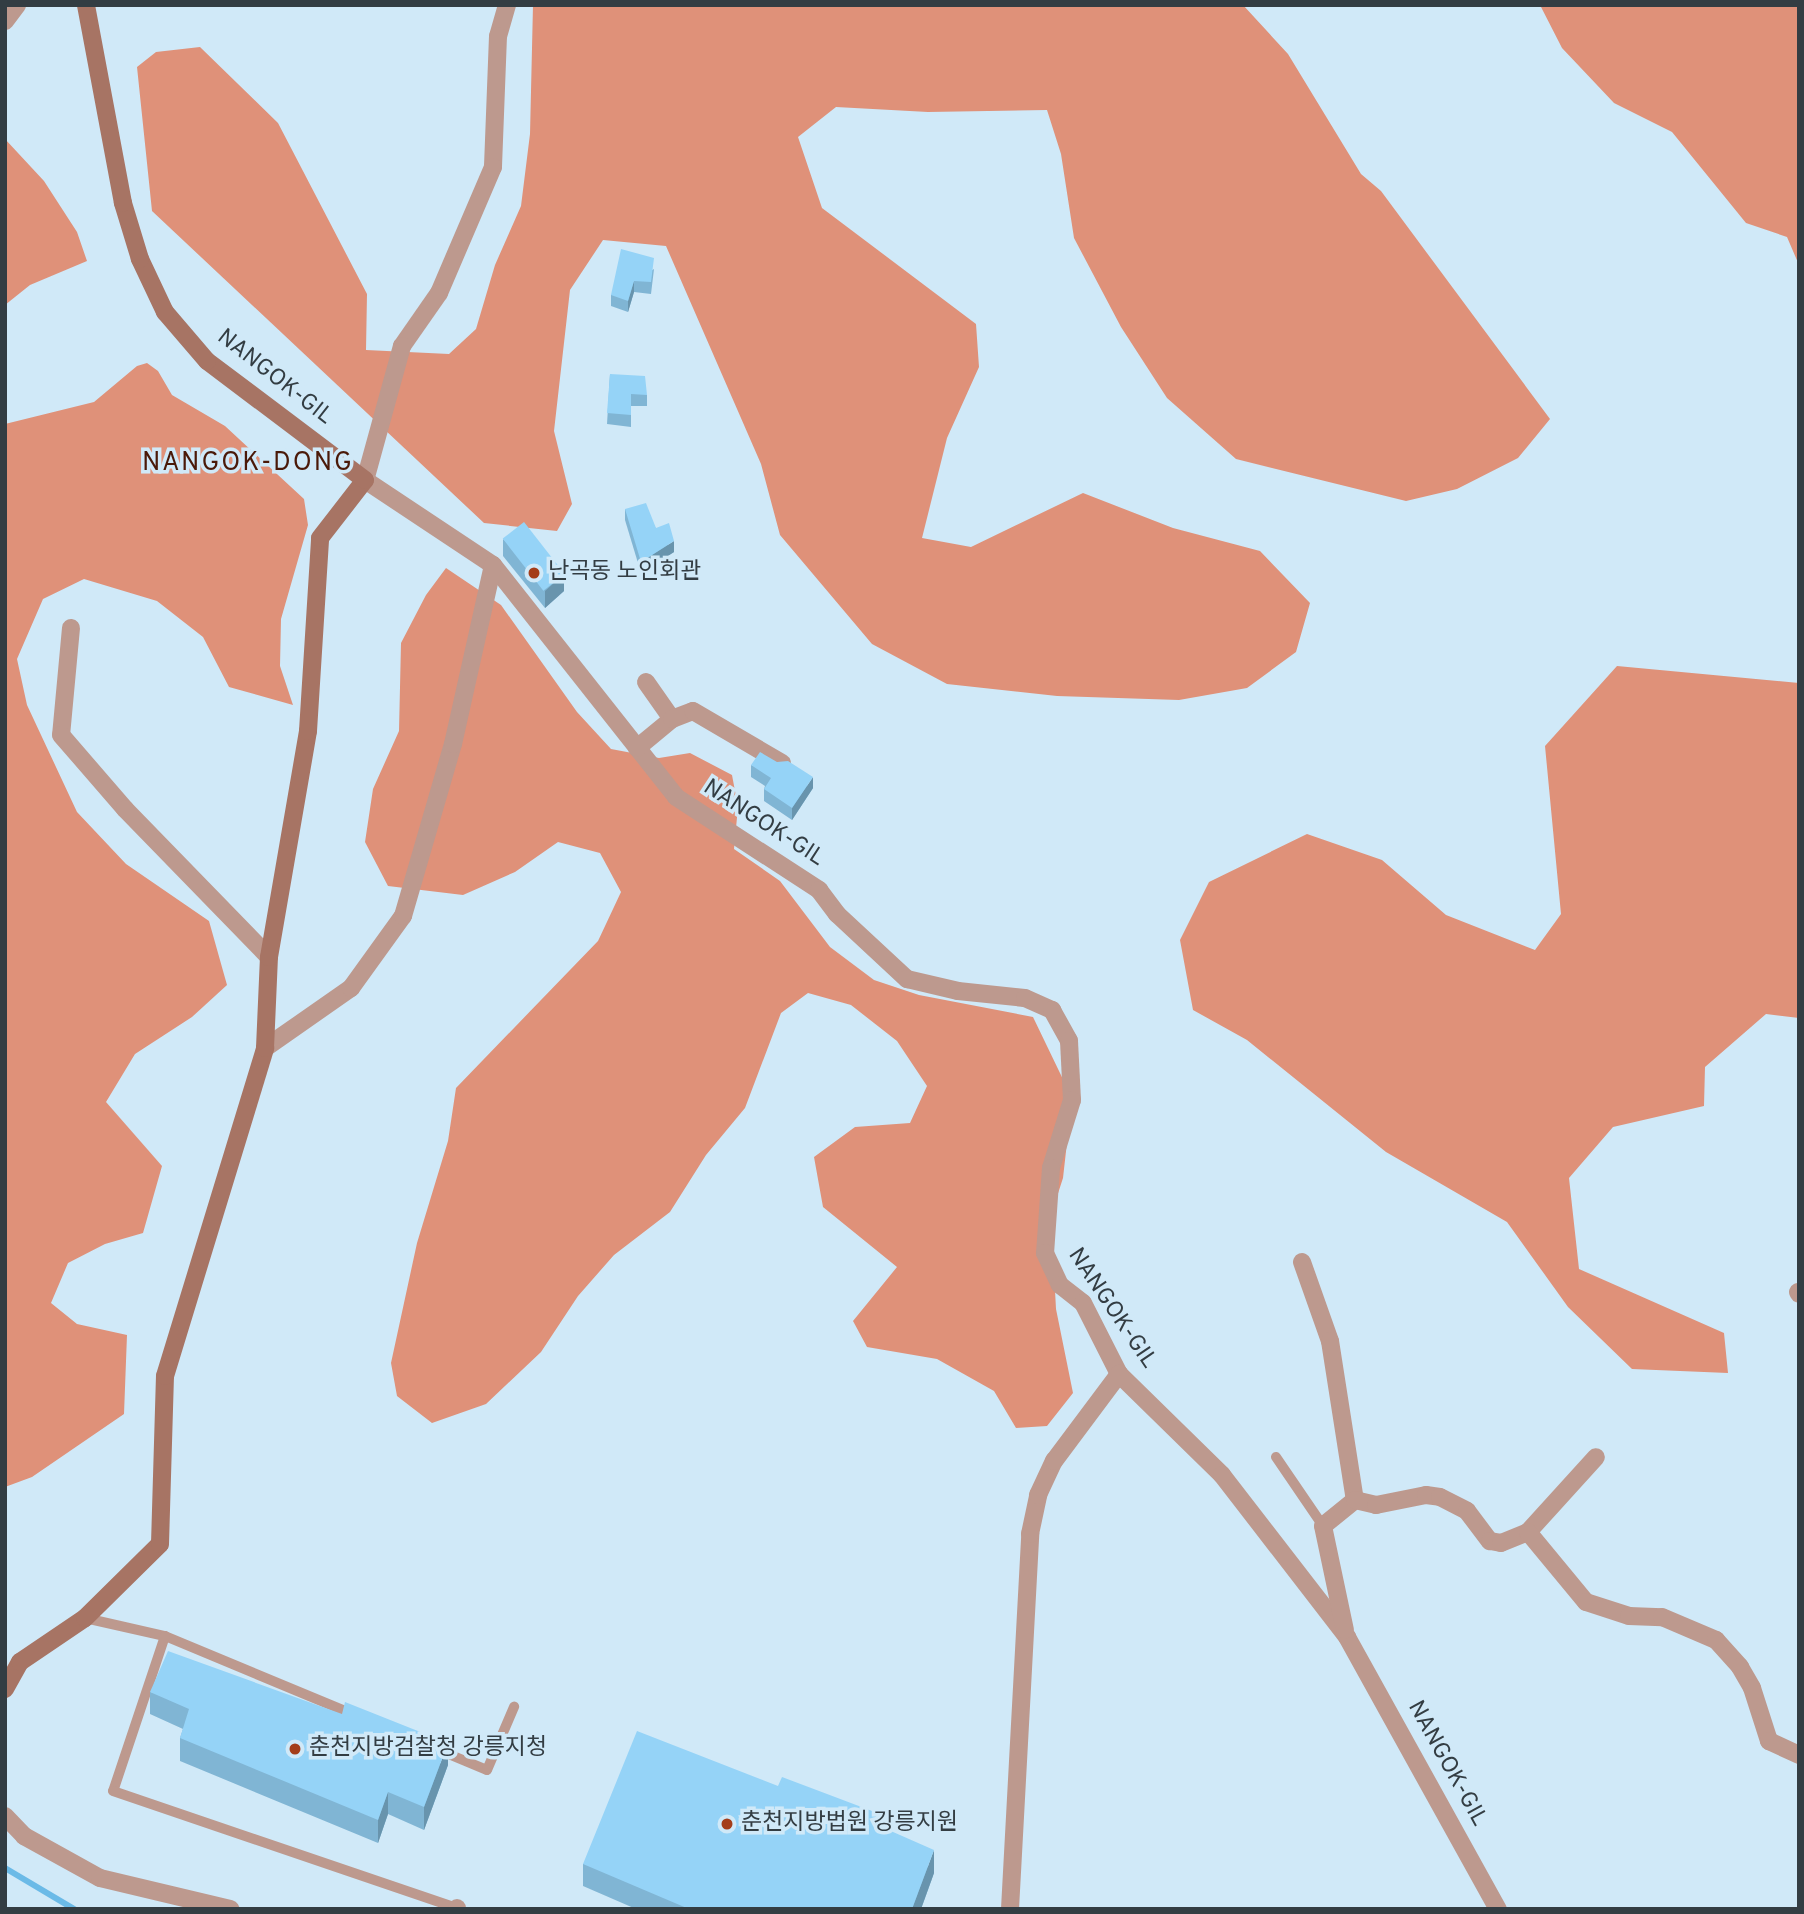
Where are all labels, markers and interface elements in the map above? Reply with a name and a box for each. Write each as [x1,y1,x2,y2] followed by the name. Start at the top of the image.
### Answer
[211,324,337,432] street label: NANGOK-GIL
[143,448,353,480] district label: NANGOK-DONG
[548,559,702,587] place label: 난곡동 노인회관
[526,565,542,581] marker: 난곡동 노인회관
[697,775,829,873] street label: NANGOK-GIL
[1061,1244,1161,1374] street label: NANGOK-GIL
[1400,1697,1492,1831] street label: NANGOK-GIL
[309,1735,547,1763] place label: 춘천지방검찰청 강릉지청
[287,1741,303,1757] marker: 춘천지방검찰청 강릉지청
[741,1810,958,1838] place label: 춘천지방법원 강릉지원
[719,1816,735,1832] marker: 춘천지방법원 강릉지원

